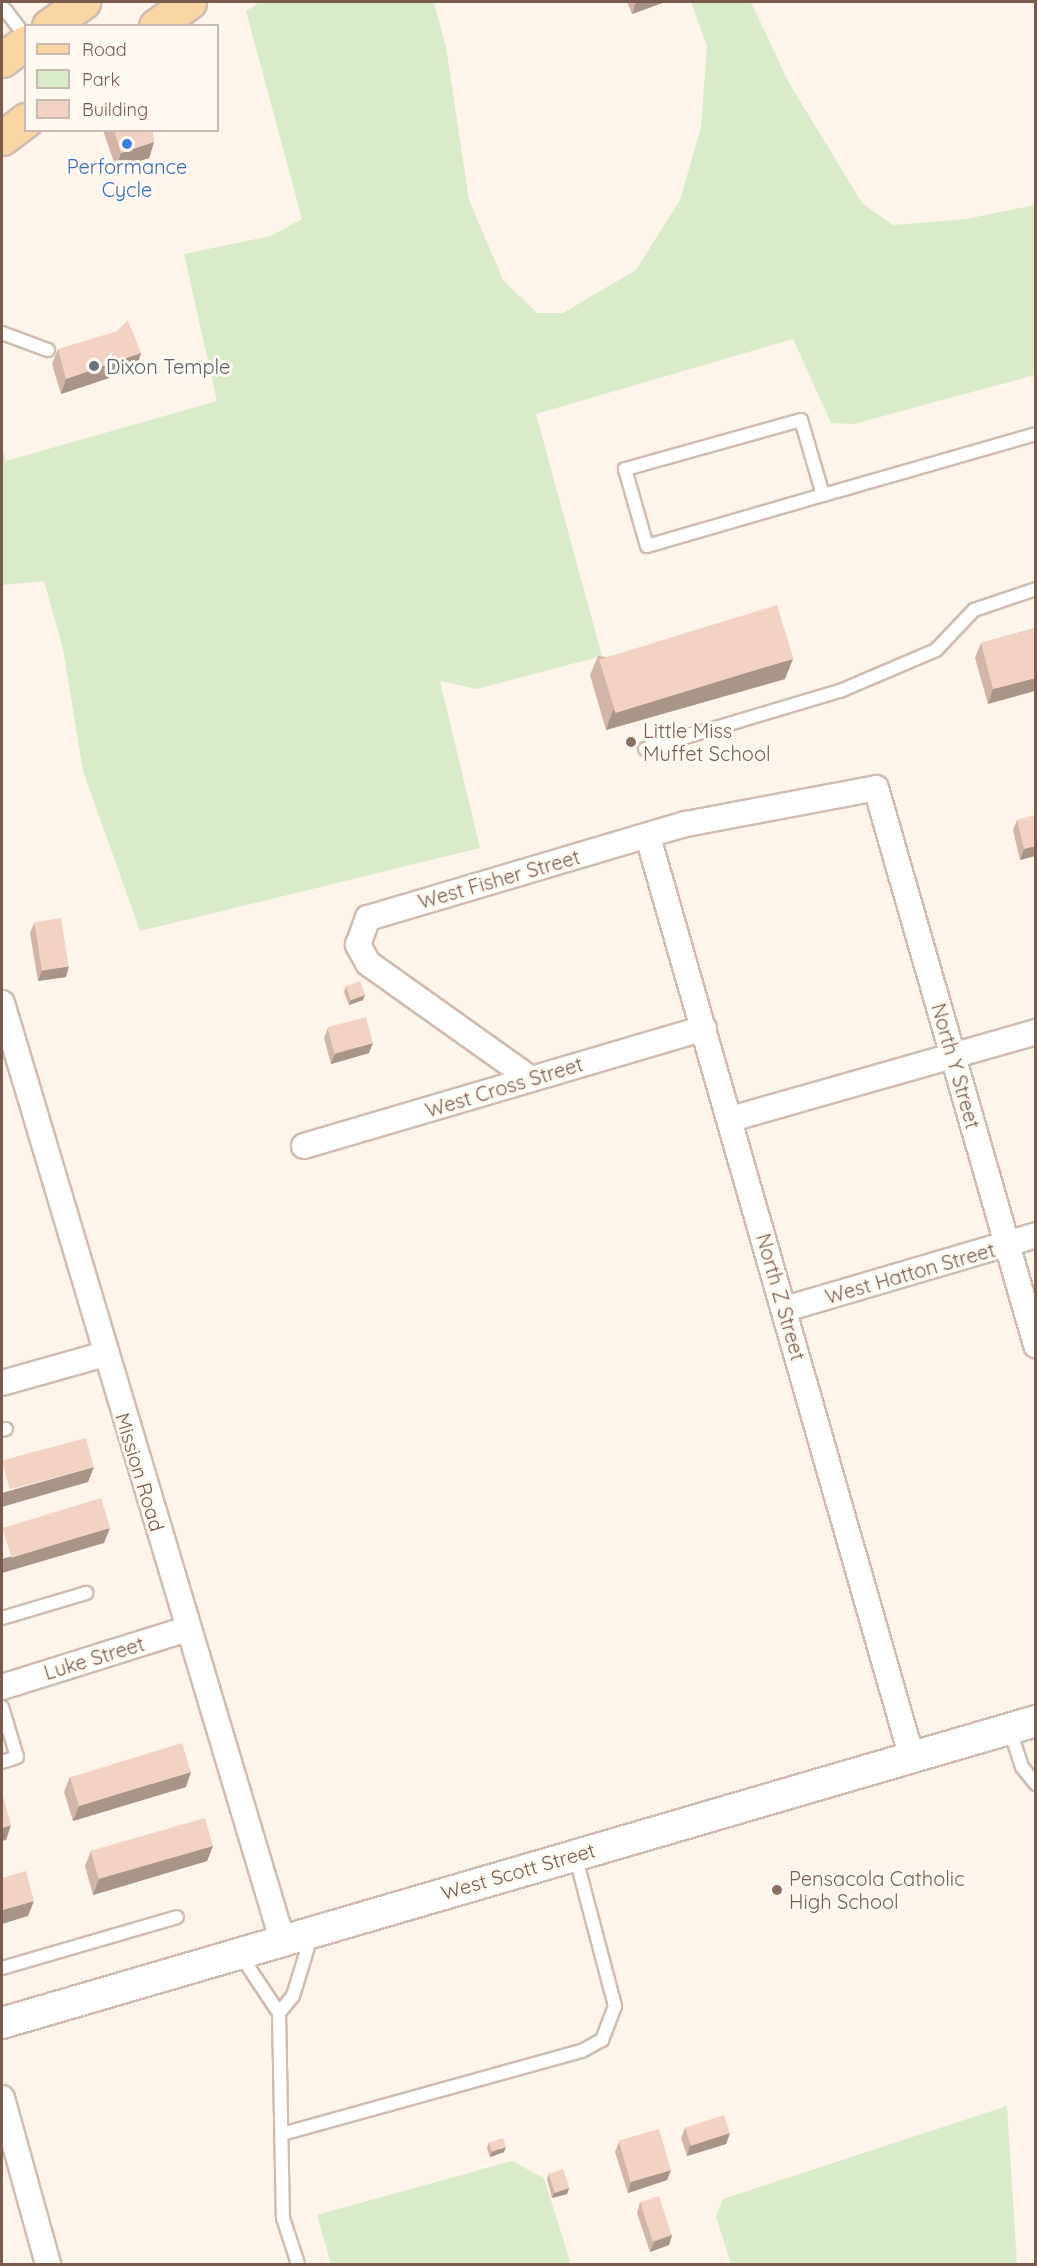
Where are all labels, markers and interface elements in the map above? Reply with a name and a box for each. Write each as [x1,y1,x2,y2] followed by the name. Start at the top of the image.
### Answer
[24,24,219,132] legend
[82,38,127,61] text: Road
[82,68,120,91] text: Park
[82,98,148,121] text: Building
[120,137,134,151] marker: Performance Cycle
[67,154,187,201] place label: Performance Cycle
[106,354,230,378] place label: Dixon Temple
[87,359,101,373] marker: Dixon Temple
[643,718,771,765] place label: Little Miss Muffet School
[624,735,638,749] marker: Little Miss Muffet School
[415,844,583,914] street label: West Fisher Street
[927,1001,985,1131] street label: North Y Street
[422,1052,586,1122] street label: West Cross Street
[751,1231,811,1363] street label: North Z Street
[822,1237,998,1309] street label: West Hatton Street
[111,1410,169,1534] street label: Mission Road
[41,1631,147,1685] street label: Luke Street
[438,1838,598,1904] street label: West Scott Street
[789,1866,964,1913] place label: Pensacola Catholic High School
[770,1883,784,1897] marker: Pensacola Catholic High School

